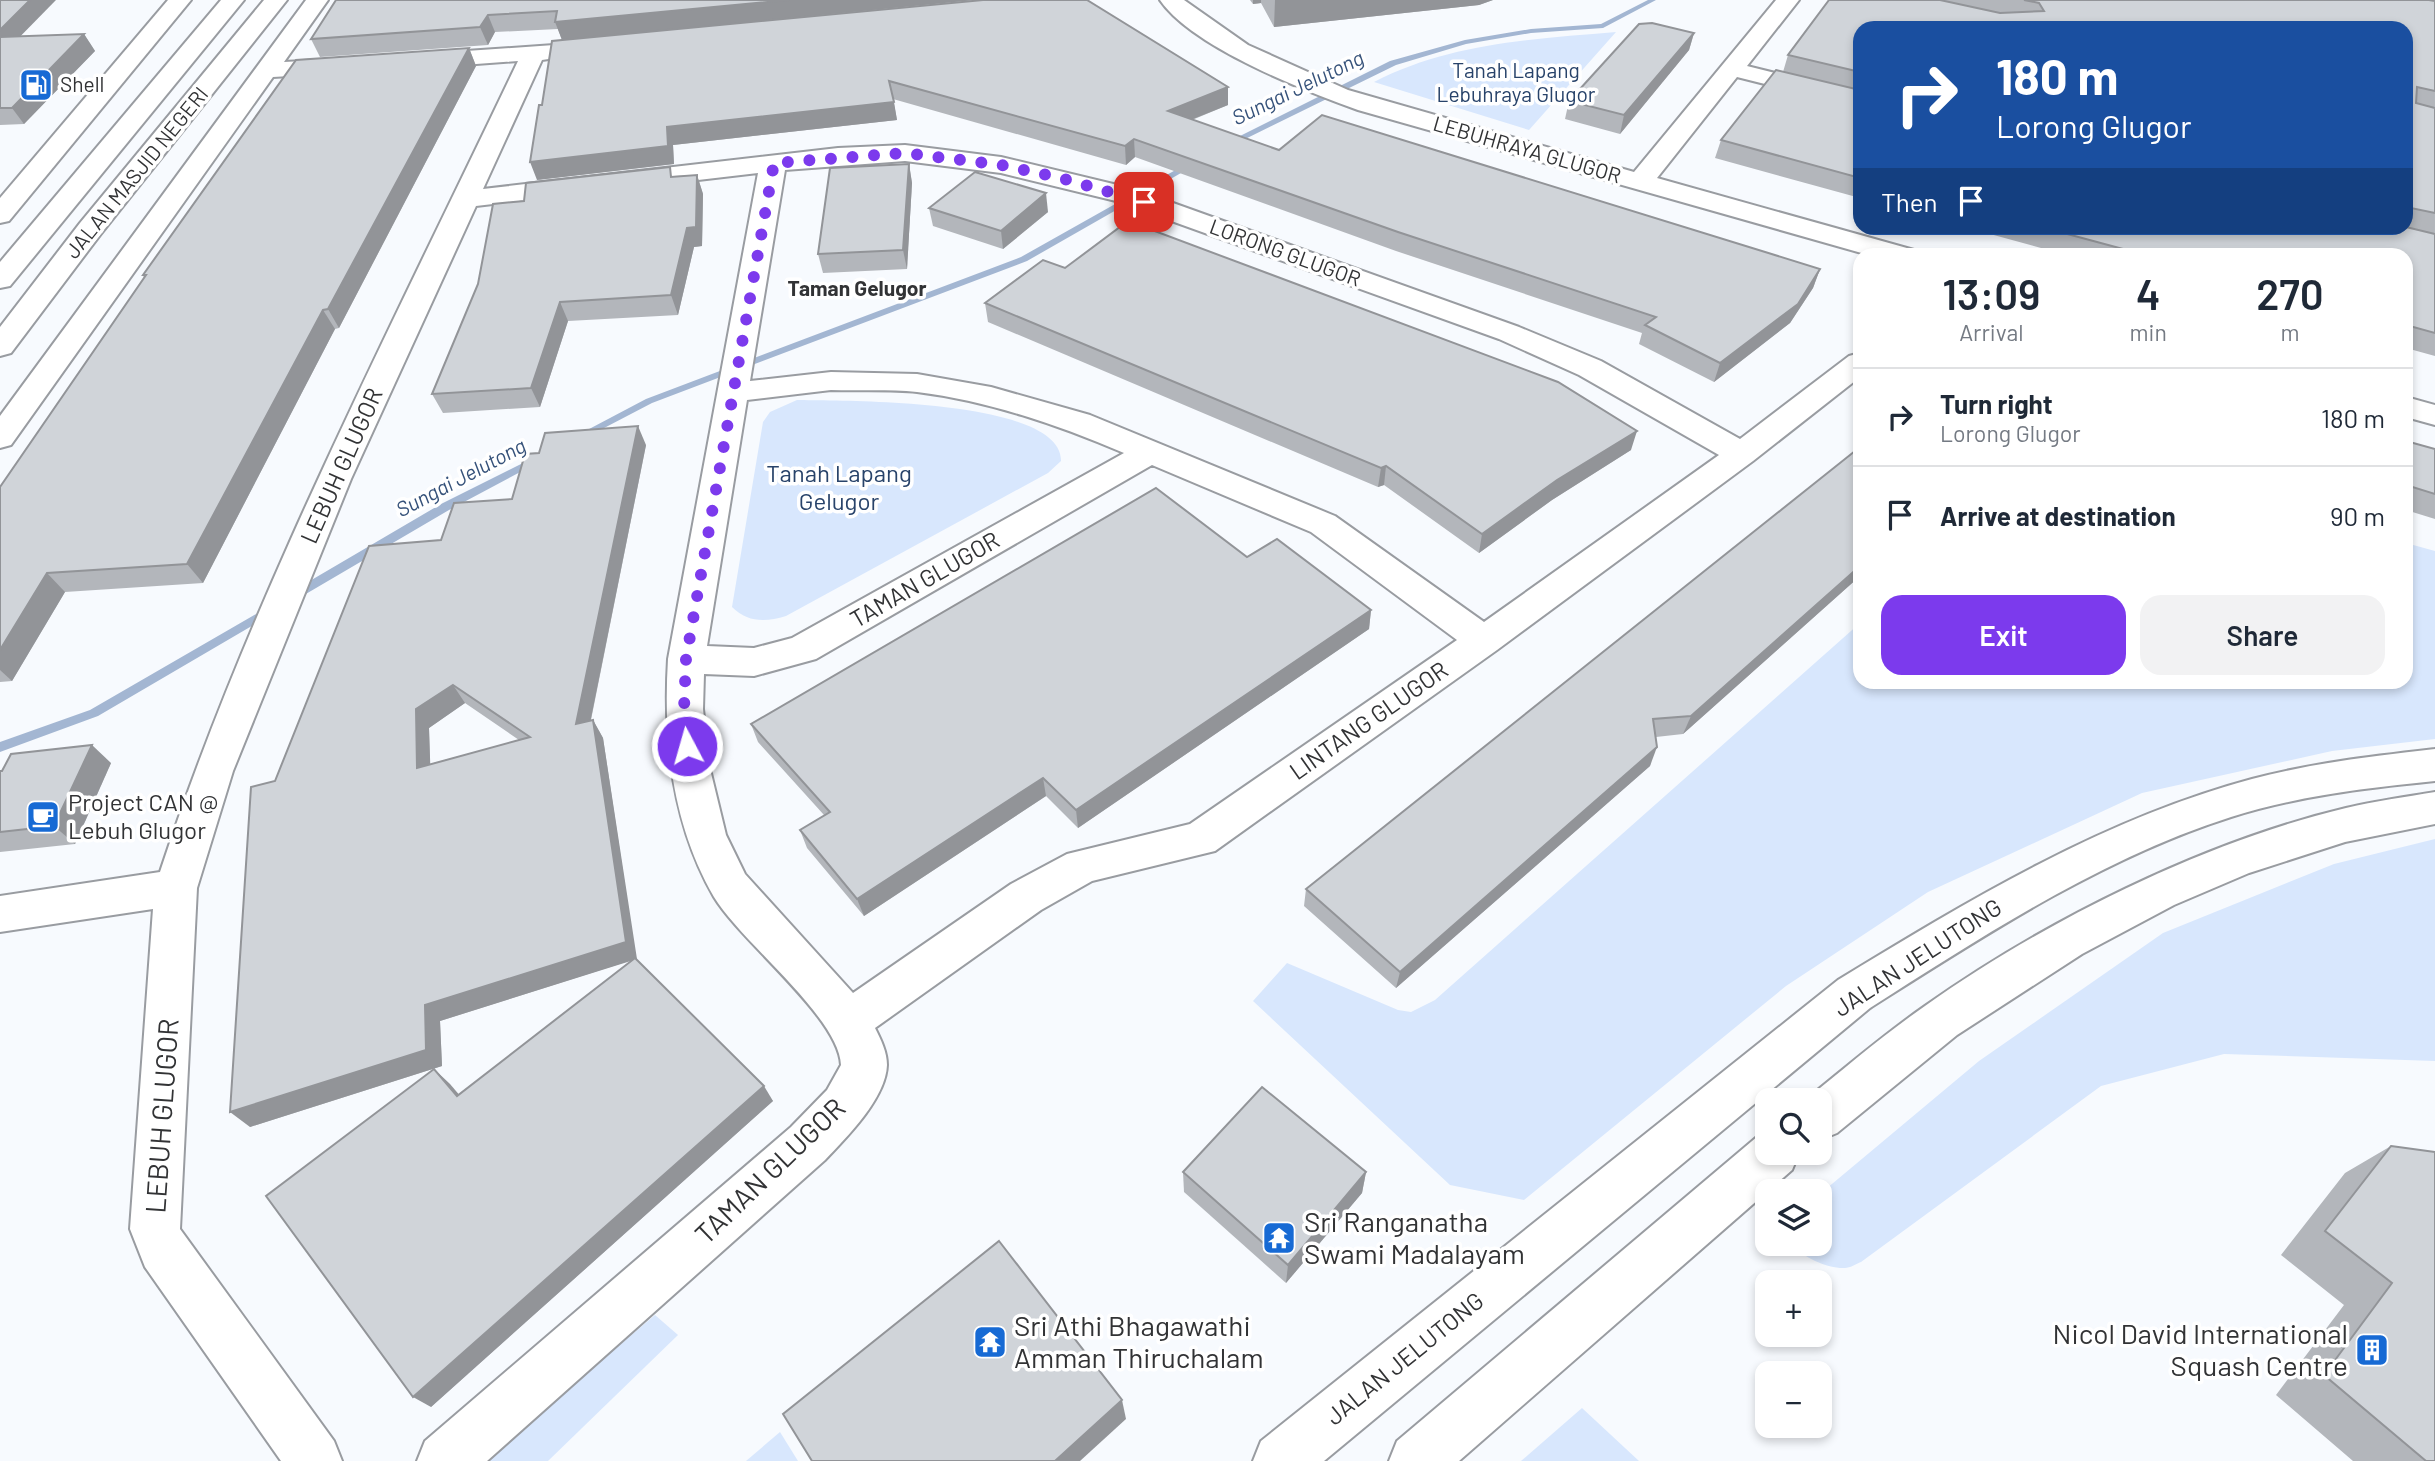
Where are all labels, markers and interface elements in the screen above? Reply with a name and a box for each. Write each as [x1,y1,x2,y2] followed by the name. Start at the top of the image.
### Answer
[1227,44,1367,129] water label: Sungai Jelutong
[1996,46,2119,105] text: 180 m
[1881,49,1972,140] icon: right
[1436,57,1596,106] park label: Tanah Lapang Lebuhraya Glugor
[17,66,55,104] fuel station icon: Shell
[60,71,104,96] place label: Shell
[59,81,213,263] street label: JALAN MASJID NEGERI
[1996,106,2192,144] text: Lorong Glugor
[1431,110,1624,187] street label: LEBUHRAYA GLUGOR
[1114,172,1174,232] pin
[1952,182,1990,220] icon: arrive
[1125,183,1163,221] icon: arrive
[1881,186,1938,217] text: Then
[1207,213,1365,291] street label: LORONG GLUGOR
[1942,268,2040,318] text: 13:09
[2136,268,2161,318] text: 4
[2256,268,2324,318] text: 270
[787,275,927,300] district label: Taman Gelugor
[1959,318,2023,346] text: Arrival
[2130,318,2167,346] text: min
[2280,318,2299,346] text: m
[293,383,388,548] street label: LEBUH GLUGOR
[1940,388,2053,419] text: Turn right
[1881,398,1919,436] icon: right
[2321,402,2385,433] text: 180 m
[1940,419,2081,447] text: Lorong Glugor
[391,432,530,521] water label: Sungai Jelutong
[766,458,912,515] park label: Tanah Lapang Gelugor
[1881,496,1919,534] icon: arrive
[1940,500,2176,531] text: Arrive at destination
[2330,500,2385,531] text: 90 m
[844,524,1004,633] street label: TAMAN GLUGOR
[1881,595,2126,675] button: Exit
[2140,595,2385,675] button: Share
[1283,654,1453,785] street label: LINTANG GLUGOR
[650,709,724,783] position arrow
[68,787,219,844] place label: Project CAN @ Lebuh Glugor
[24,798,62,836] cafe icon: Project CAN @ Lebuh Glugor
[1828,892,2007,1022] street label: JALAN JELUTONG
[137,1017,185,1214] street label: LEBUH GLUGOR
[1755,1088,1832,1438] map controls
[1755,1088,1832,1165] button: search
[687,1090,851,1250] street label: TAMAN GLUGOR
[1755,1179,1832,1256] button: layers
[1304,1204,1525,1270] place label: Sri Ranganatha Swami Madalayam
[1260,1219,1298,1257] temple icon: Sri Ranganatha Swami Madalayam
[1755,1270,1832,1347] button: +
[1319,1285,1489,1430] street label: JALAN JELUTONG
[1014,1308,1264,1374] place label: Sri Athi Bhagawathi Amman Thiruchalam
[2053,1316,2348,1382] place label: Nicol David International Squash Centre
[971,1323,1009,1361] temple icon: Sri Athi Bhagawathi Amman Thiruchalam
[2353,1331,2391,1369] building icon: Nicol David International Squash Centre
[1755,1361,1832,1438] button: −

